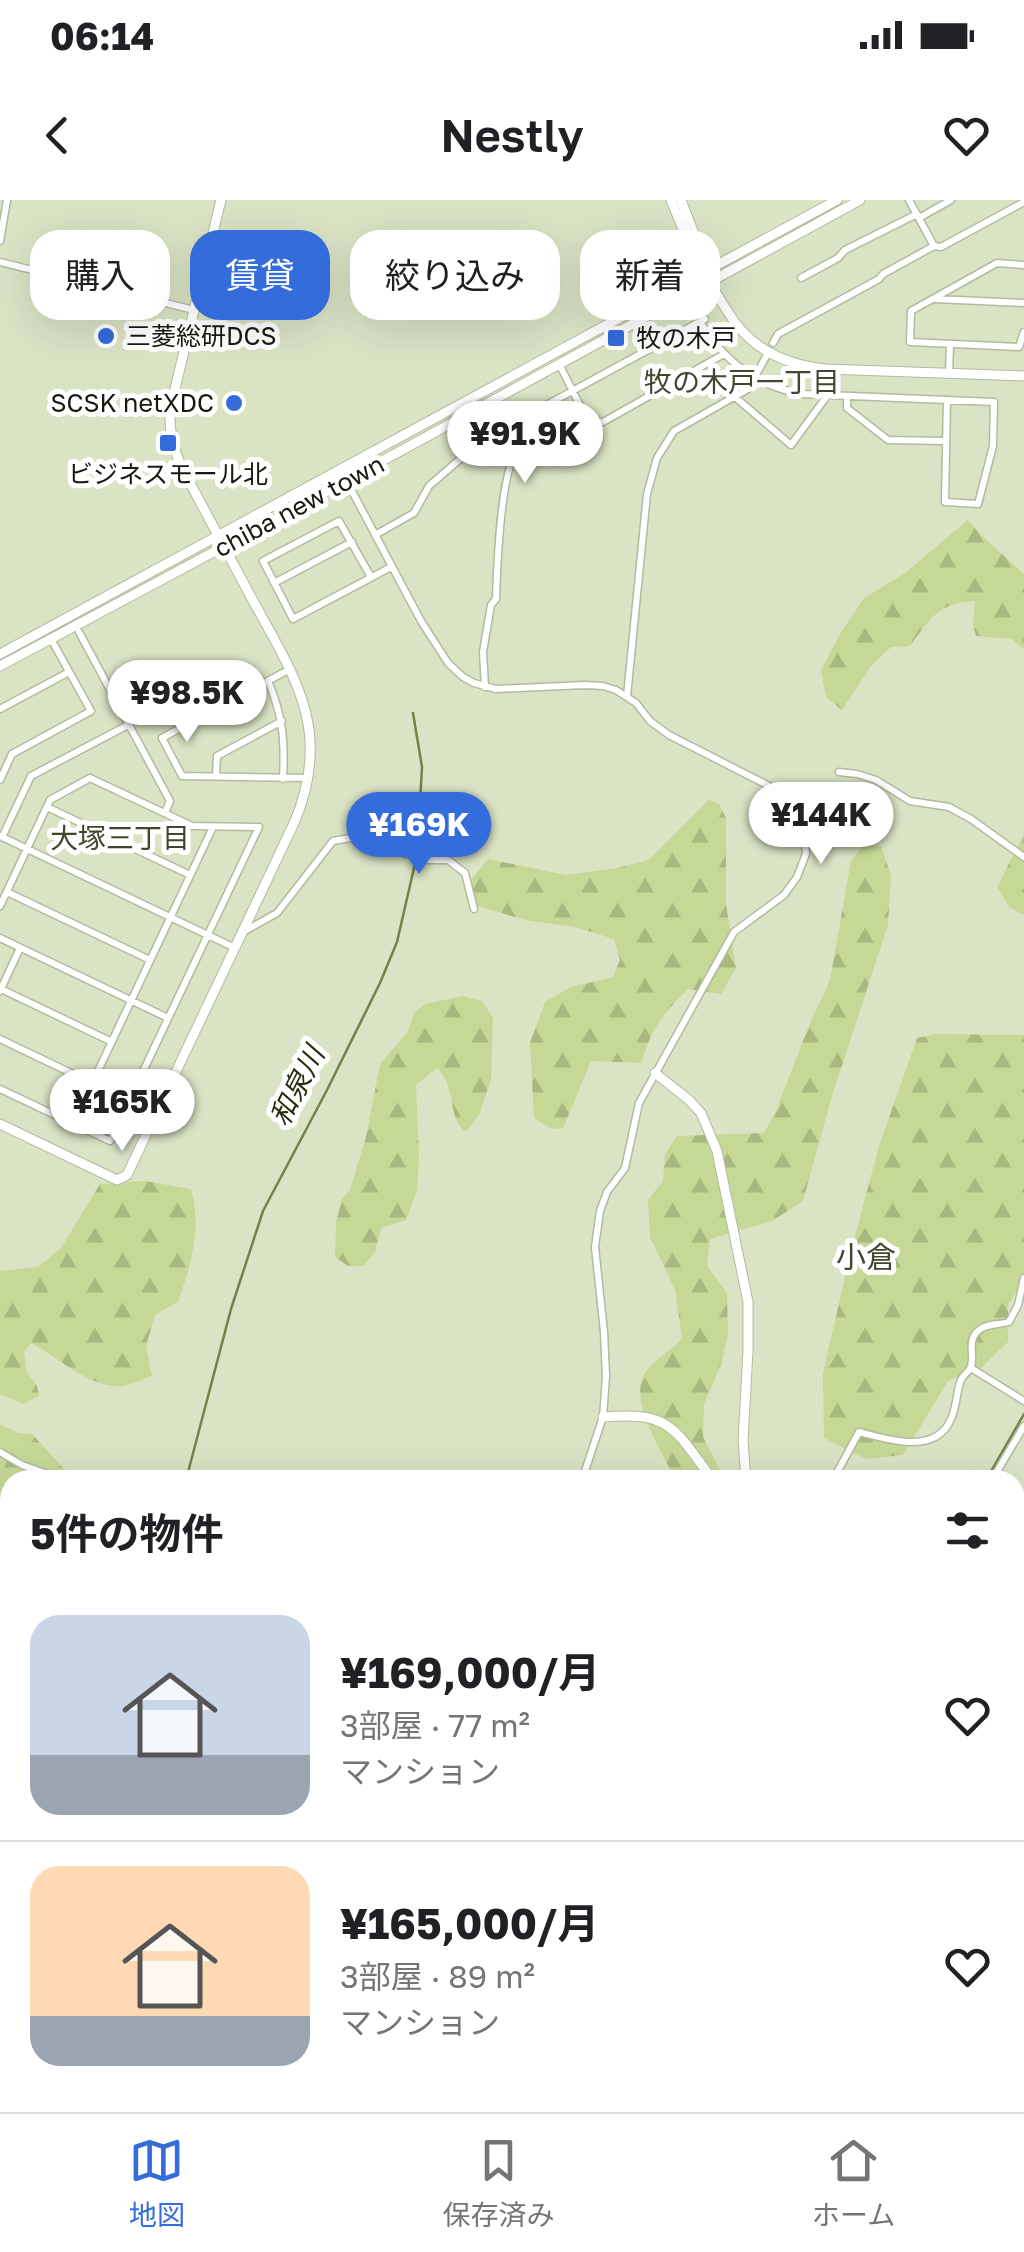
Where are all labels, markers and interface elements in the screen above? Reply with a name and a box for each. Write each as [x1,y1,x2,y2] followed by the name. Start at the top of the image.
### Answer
[50,13,154,58] text: 06:14
[30,108,85,163] icon: back
[440,108,584,162] text: Nestly
[939,108,994,163] icon: heart
[30,230,170,320] chip: 購入
[190,230,330,320] chip: 賃貸
[350,230,560,320] chip: 絞り込み
[580,230,720,320] chip: 新着
[126,320,277,351] place label: 三菱総研DCS
[636,322,736,353] place label: 牧の木戸
[95,325,117,347] marker: 三菱総研DCS
[605,327,627,349] marker: 牧の木戸
[644,365,840,398] district label: 牧の木戸一丁目
[51,387,214,418] place label: SCSK netXDC
[223,392,245,414] marker: SCSK netXDC
[444,401,606,486] pin: ¥91.9K
[469,414,581,452] text: ¥91.9K
[157,432,179,454] marker: ビジネスモール北
[209,448,389,563] street label: chiba new town
[68,458,268,489] place label: ビジネスモール北
[106,660,268,745] pin: ¥98.5K
[130,673,244,711] text: ¥98.5K
[751,782,891,867] pin: ¥144K
[349,792,489,877] pin: ¥169K
[771,795,871,833] text: ¥144K
[368,805,470,843] text: ¥169K
[50,821,190,854] district label: 大塚三丁目
[263,1038,332,1131] water label: 和泉川
[52,1069,192,1154] pin: ¥165K
[72,1082,172,1120] text: ¥165K
[836,1239,896,1275] district label: 小倉
[940,1503,995,1558] icon: filters
[30,1508,224,1558] text: 5件の物件
[340,1647,600,1697] text: ¥169,000/月
[110,1655,230,1775] icon: home
[940,1688,995,1743] icon: heart
[340,1706,530,1744] text: 3部屋 · 77 m²
[340,1752,500,1790] text: マンション
[340,1898,599,1948] text: ¥165,000/月
[110,1906,230,2026] icon: home
[940,1939,995,1994] icon: heart
[340,1957,535,1995] text: 3部屋 · 89 m²
[340,2003,500,2041] text: マンション
[129,2133,185,2233] tab: 地図
[442,2133,554,2233] tab: 保存済み
[812,2133,895,2233] tab: ホーム

